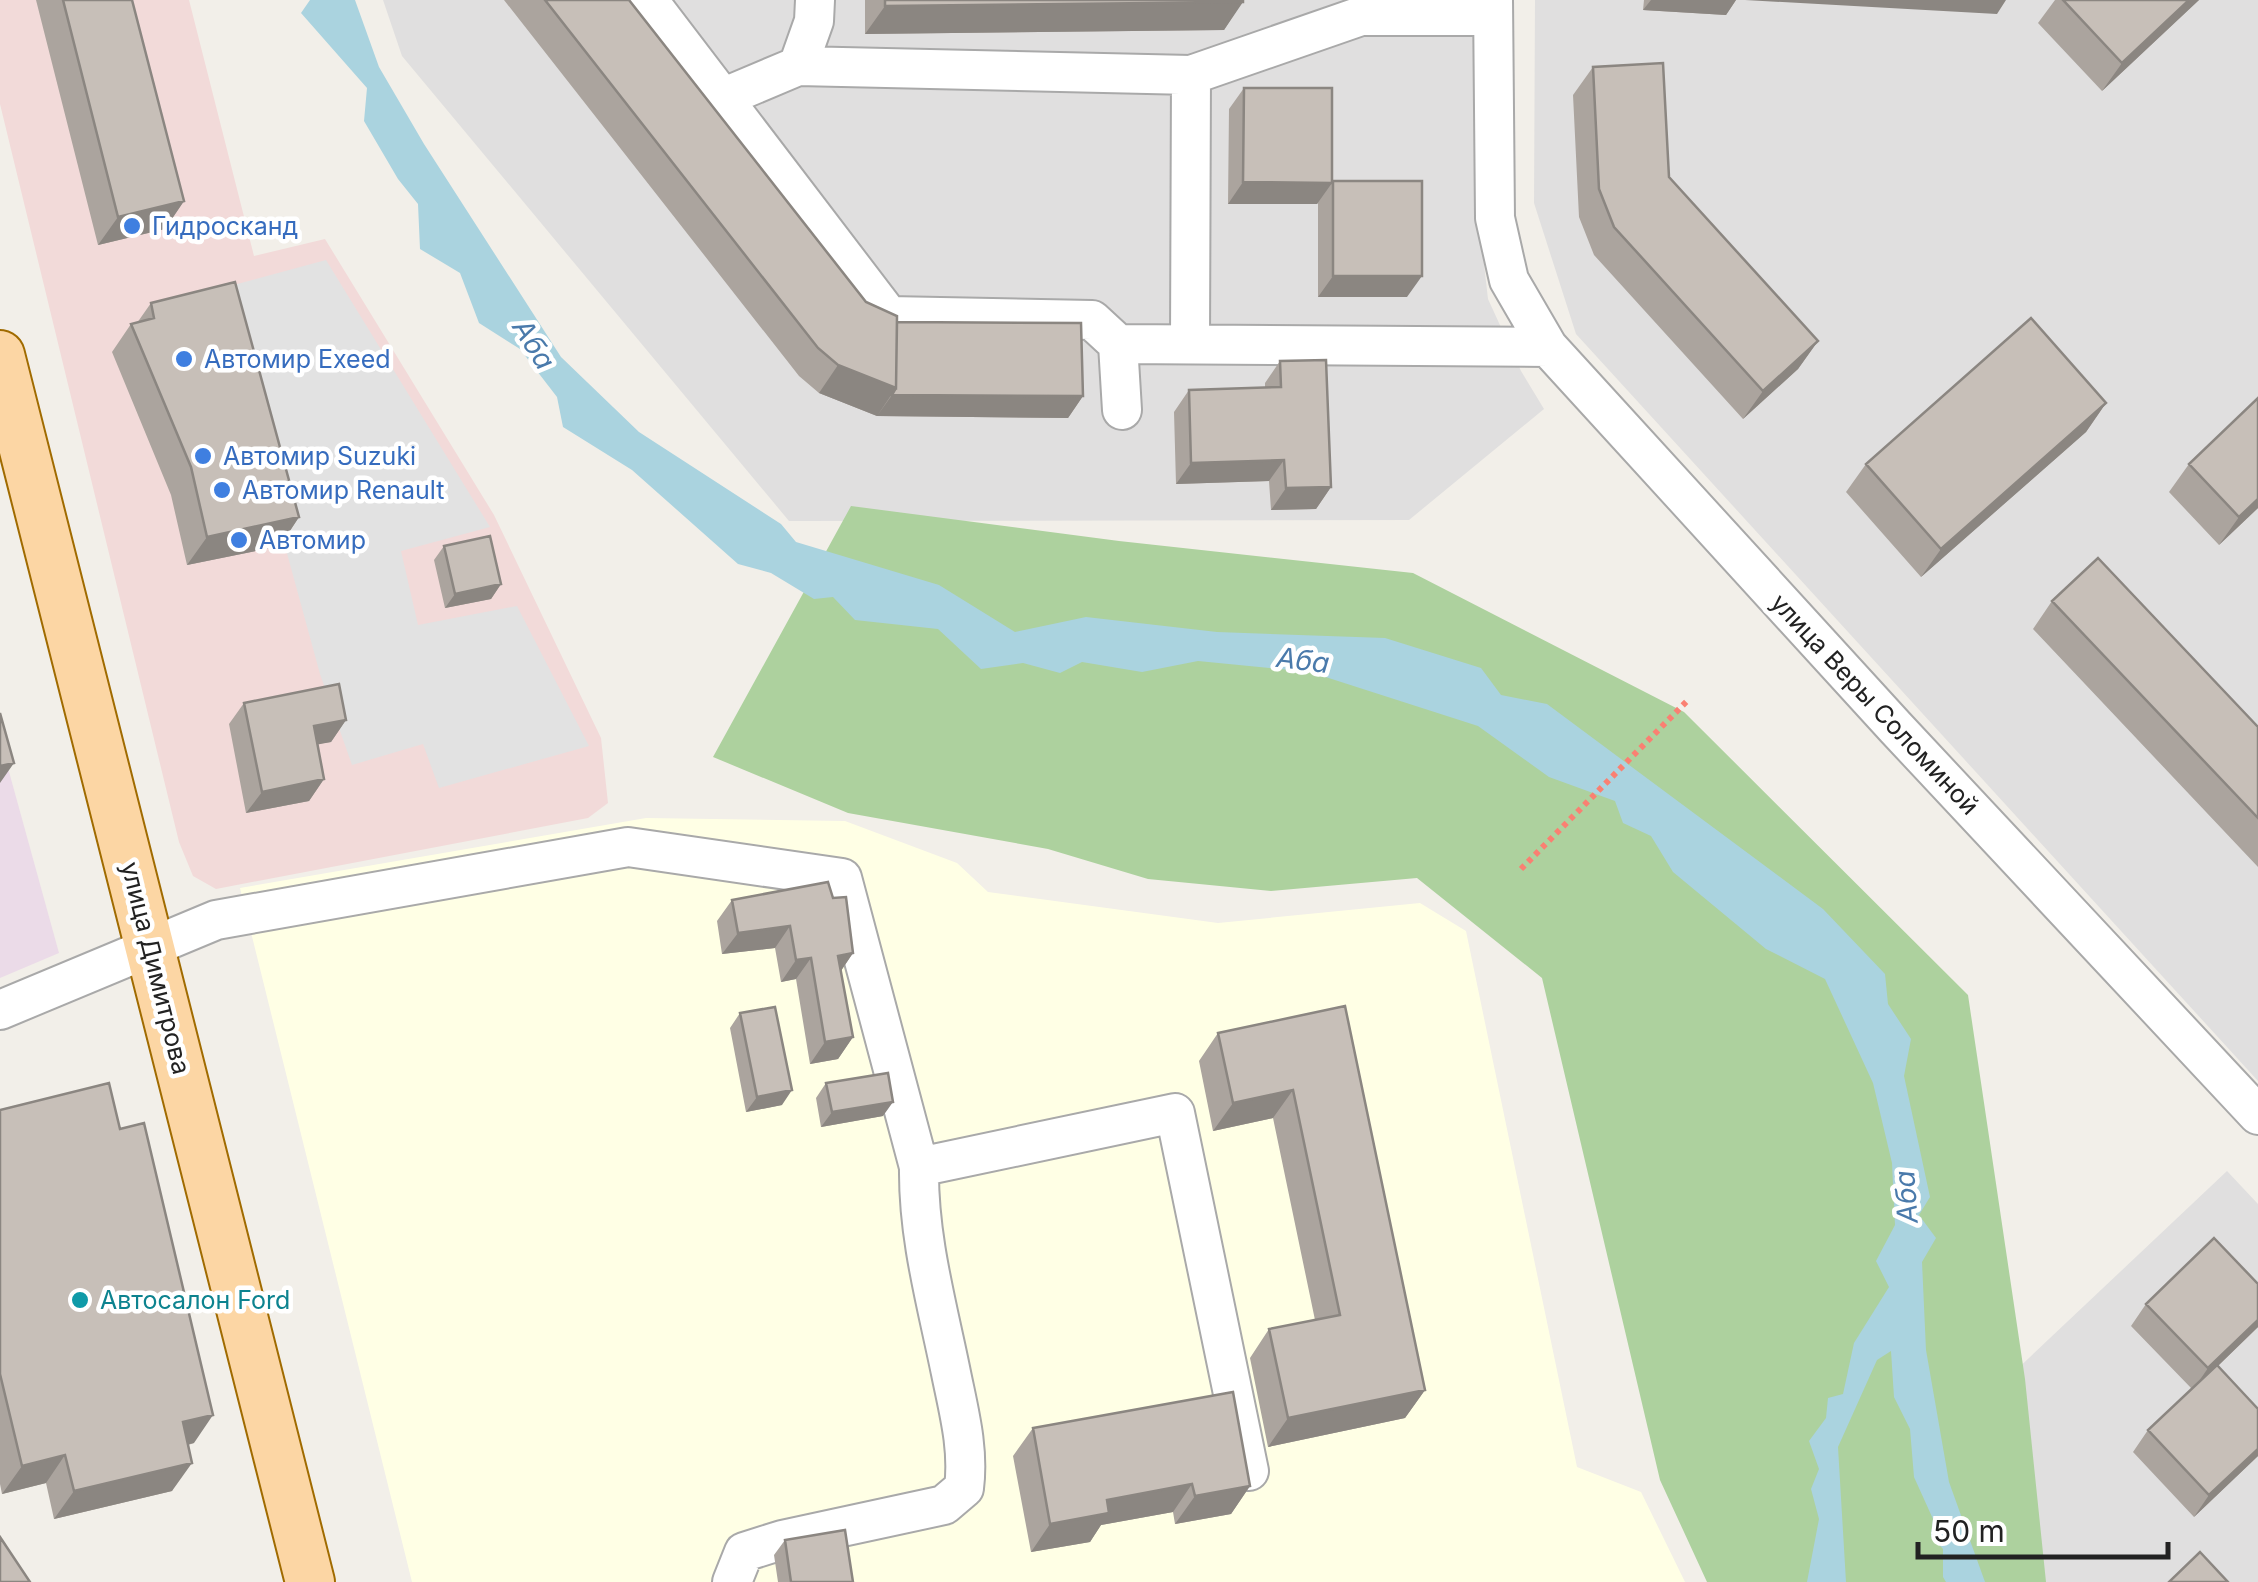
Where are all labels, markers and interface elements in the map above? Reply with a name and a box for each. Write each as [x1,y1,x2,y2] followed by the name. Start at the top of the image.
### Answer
[152,211,298,241] place label: Гидросканд
[121,215,143,237] marker: Гидросканд
[505,312,562,376] water label: Аба
[204,344,391,374] place label: Автомир Exeed
[173,348,195,370] marker: Автомир Exeed
[223,441,416,471] place label: Автомир Suzuki
[192,445,214,467] marker: Автомир Suzuki
[242,475,444,505] place label: Автомир Renault
[211,479,233,501] marker: Автомир Renault
[259,525,366,555] place label: Автомир
[228,529,250,551] marker: Автомир
[1765,587,1985,821] street label: улица Веры Соломиной
[1274,640,1331,680] water label: Аба
[115,859,197,1077] street label: улица Димитрова
[1887,1169,1925,1226] water label: Аба
[100,1285,290,1315] place label: Автосалон Ford
[69,1289,91,1311] marker: Автосалон Ford
[1918,1497,2168,1559] scale bar
[1933,1513,2005,1549] text: 50 m

